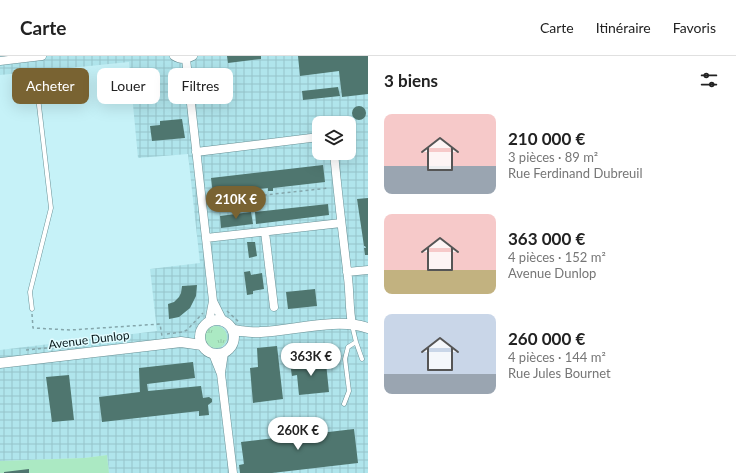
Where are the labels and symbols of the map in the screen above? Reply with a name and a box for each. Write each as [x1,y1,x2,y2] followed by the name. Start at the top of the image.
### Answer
[203,186,269,220] pin: 210K €
[48,327,131,352] street label: Avenue Dunlop
[278,343,344,377] pin: 363K €
[265,417,331,451] pin: 260K €

